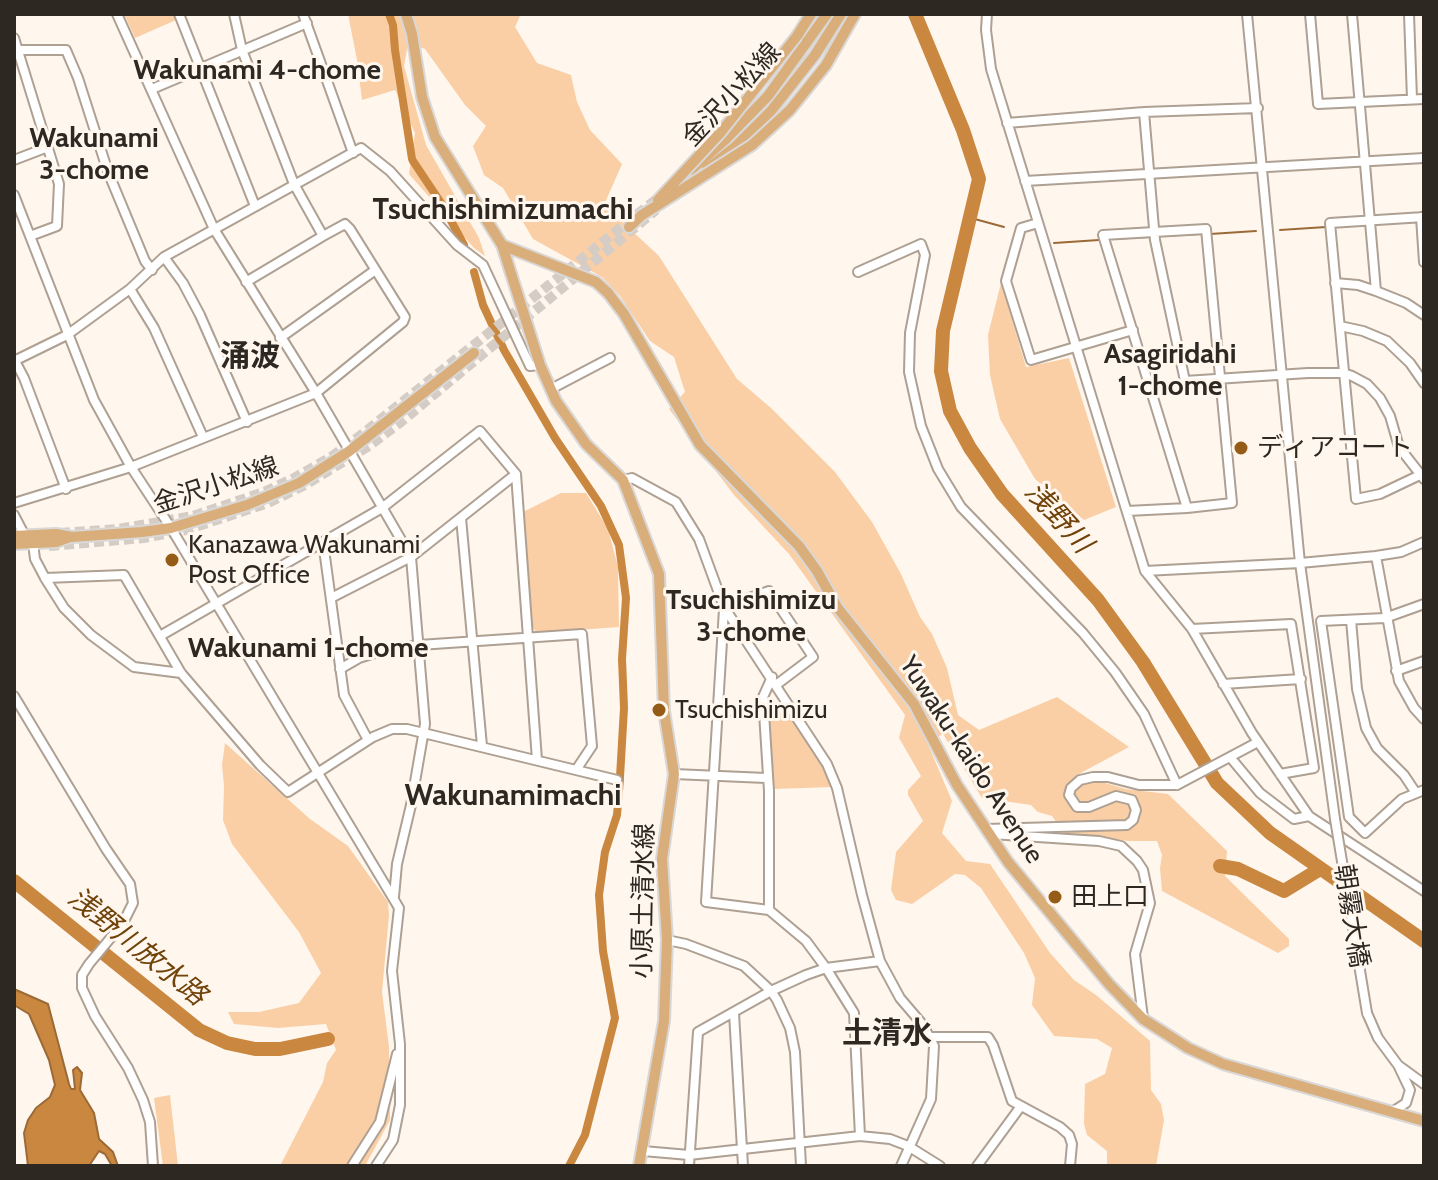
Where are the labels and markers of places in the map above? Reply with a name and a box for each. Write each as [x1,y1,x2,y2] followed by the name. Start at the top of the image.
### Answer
[1257,432,1413,464] place label: ディアコート
[1232,439,1250,457] marker: ディアコート
[188,529,420,590] place label: Kanazawa Wakunami Post Office
[163,551,181,569] marker: Kanazawa Wakunami Post Office
[675,694,828,726] place label: Tsuchishimizu
[650,701,668,719] marker: Tsuchishimizu
[1071,881,1149,913] place label: 田上口
[1046,888,1064,906] marker: 田上口

